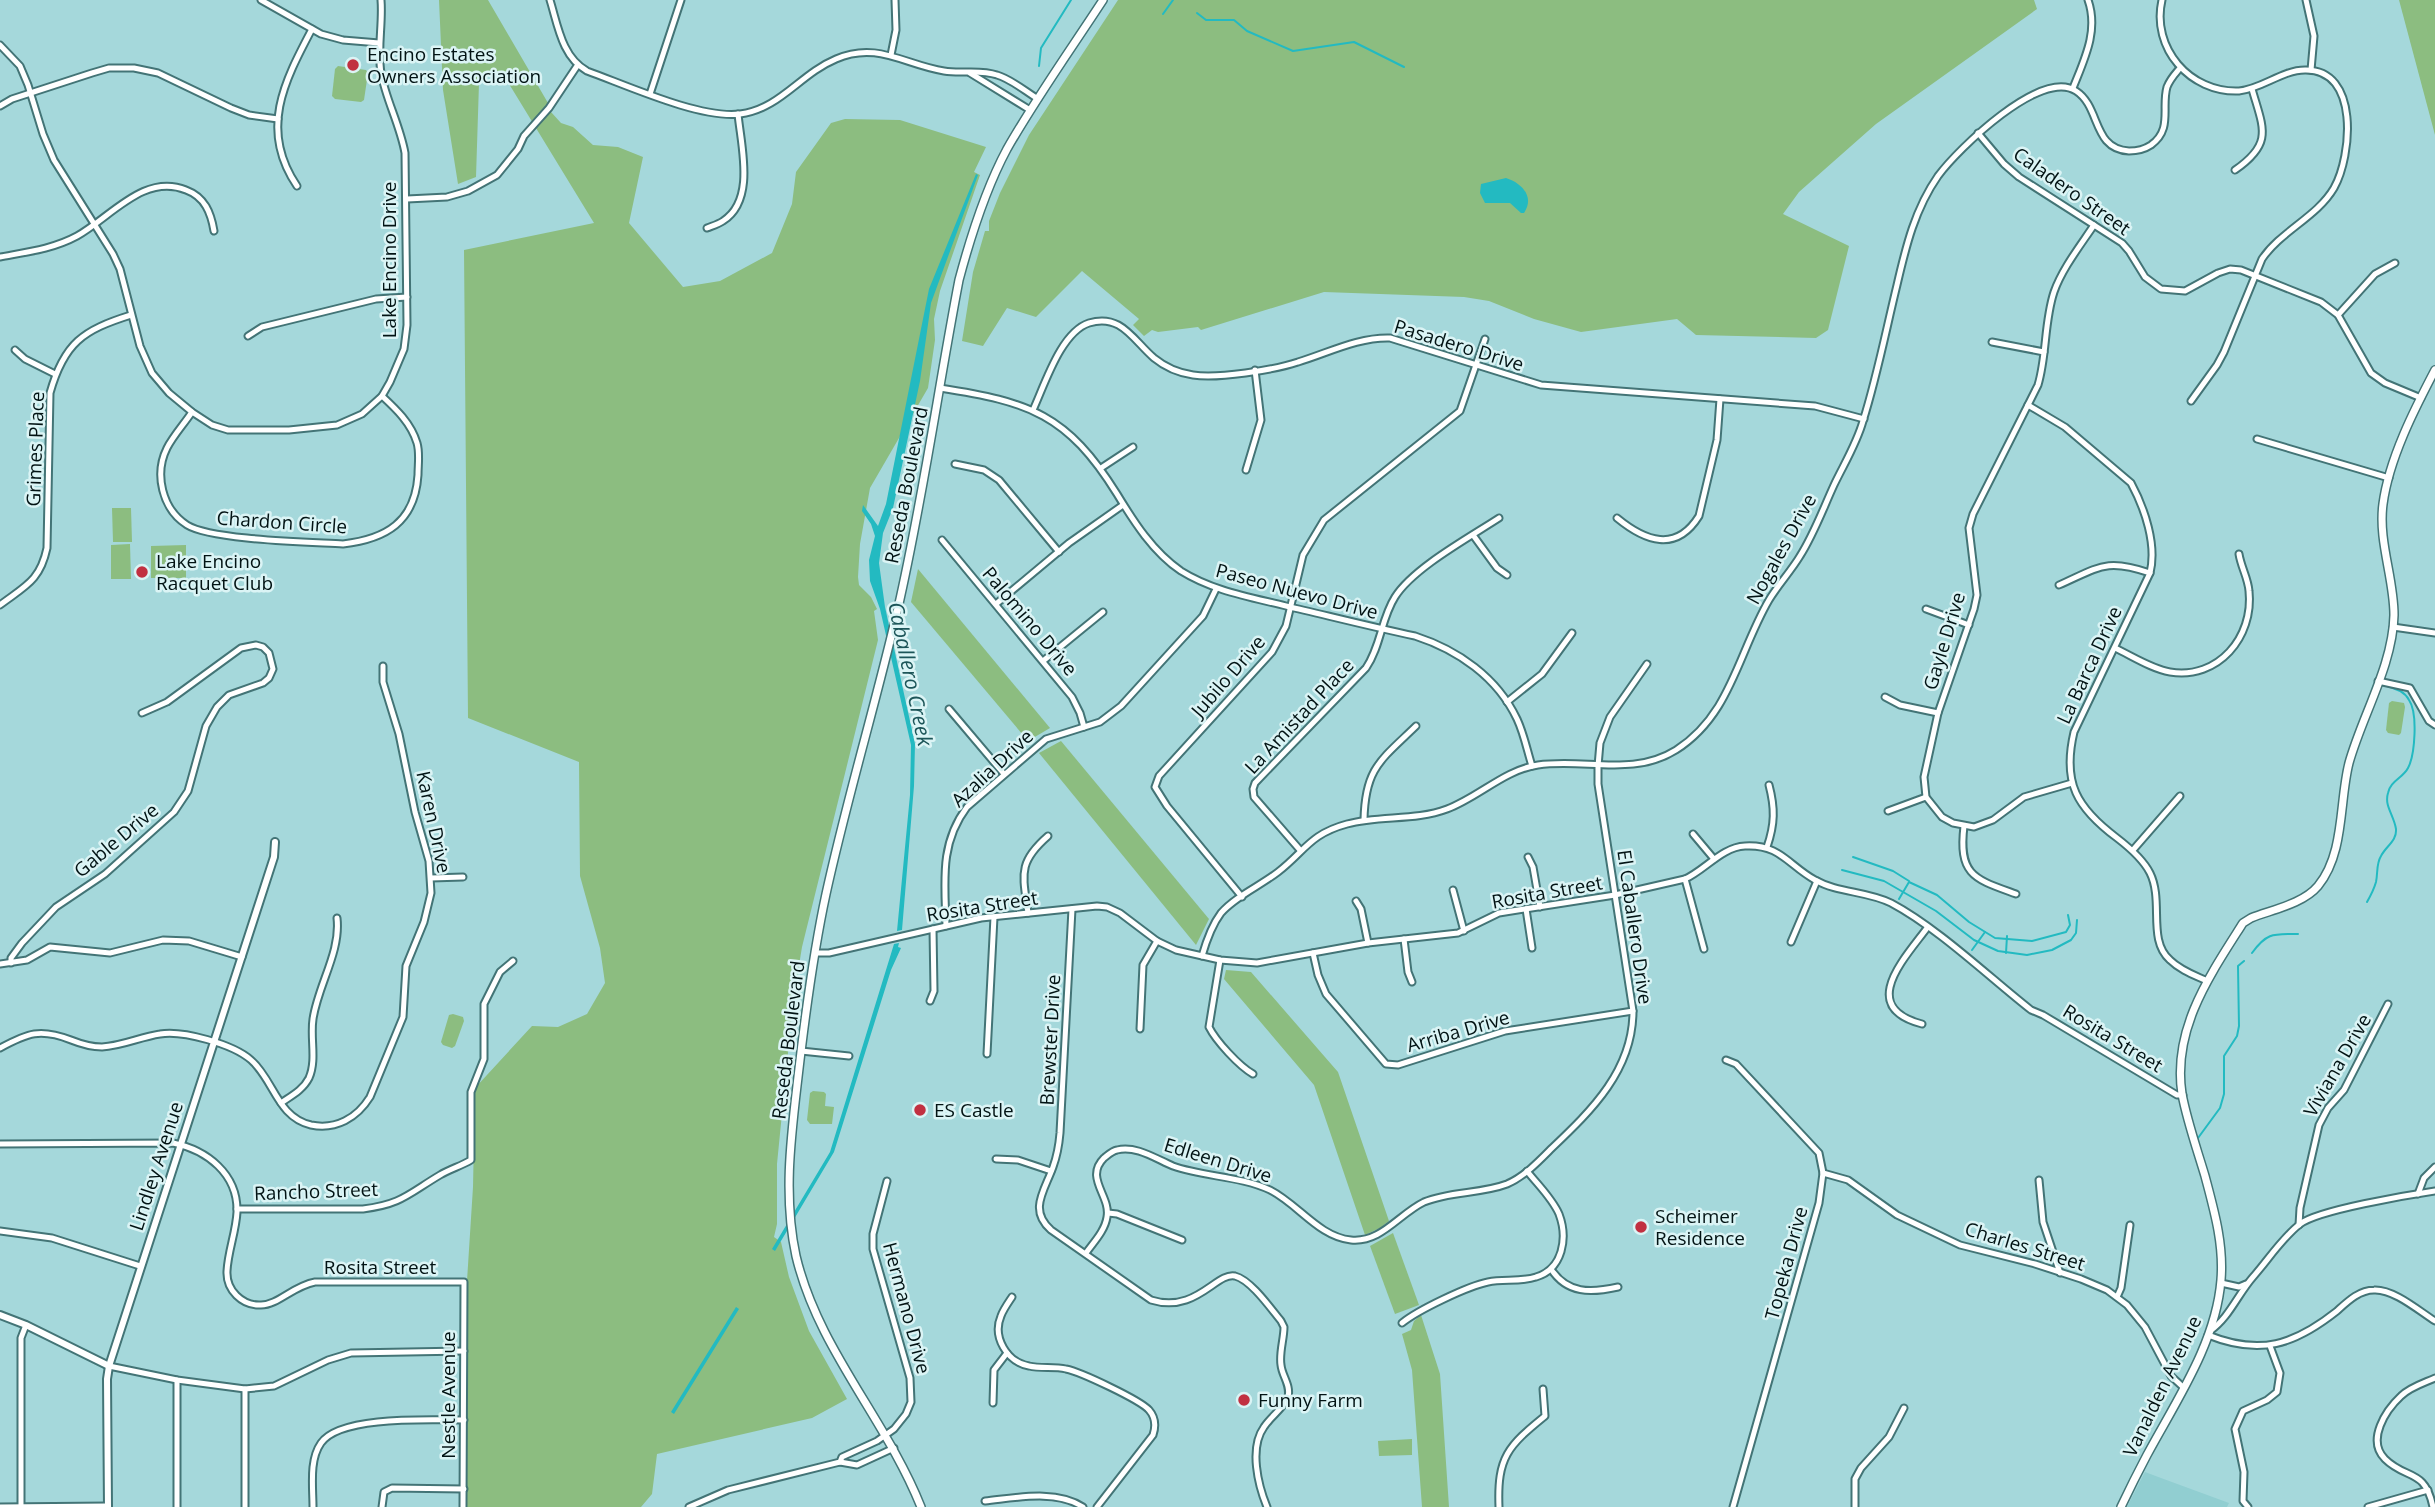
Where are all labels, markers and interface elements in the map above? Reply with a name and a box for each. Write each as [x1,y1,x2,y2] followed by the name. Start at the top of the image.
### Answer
[367,41,541,89] place label: Encino Estates Owners Association
[345,57,361,73] marker: Encino Estates Owners Association
[2008,141,2136,241] street label: Caladero Street
[376,182,402,338] street label: Lake Encino Drive
[1391,313,1527,377] street label: Pasadero Drive
[20,391,50,507] street label: Grimes Place
[878,404,934,566] street label: Reseda Boulevard
[1740,489,1822,609] street label: Nogales Drive
[216,504,348,540] street label: Chardon Circle
[156,548,273,596] place label: Lake Encino Racquet Club
[1213,557,1381,625] street label: Paseo Nuevo Drive
[977,561,1083,681] street label: Palomino Drive
[134,564,150,580] marker: Lake Encino Racquet Club
[1917,589,1971,693] street label: Gayle Drive
[882,599,940,749] water label: Caballero Creek
[2050,602,2128,728] street label: La Barca Drive
[1184,629,1271,724] street label: Jubilo Drive
[1239,653,1359,779] street label: La Amistad Place
[945,723,1039,813] street label: Azalia Drive
[411,769,457,875] street label: Karen Drive
[68,797,164,883] street label: Gable Drive
[1611,848,1659,1006] street label: El Caballero Drive
[1489,869,1605,915] street label: Rosita Street
[924,884,1040,928] street label: Rosita Street
[765,959,811,1121] street label: Reseda Boulevard
[1034,974,1066,1106] street label: Brewster Drive
[2058,998,2168,1078] street label: Rosita Street
[1403,1004,1513,1058] street label: Arriba Drive
[2297,1009,2377,1121] street label: Viviana Drive
[934,1097,1014,1123] place label: ES Castle
[123,1098,189,1234] street label: Lindley Avenue
[912,1102,928,1118] marker: ES Castle
[1161,1131,1275,1189] street label: Edleen Drive
[254,1176,379,1206] street label: Rancho Street
[1655,1203,1745,1251] place label: Scheimer Residence
[1758,1204,1814,1322] street label: Topeka Drive
[1962,1215,2089,1277] street label: Charles Street
[1633,1219,1649,1235] marker: Scheimer Residence
[877,1239,937,1377] street label: Hermano Drive
[324,1254,436,1280] street label: Rosita Street
[2117,1311,2207,1461] street label: Vanalden Avenue
[435,1331,461,1459] street label: Nestle Avenue
[1258,1387,1363,1413] place label: Funny Farm
[1236,1392,1252,1408] marker: Funny Farm

